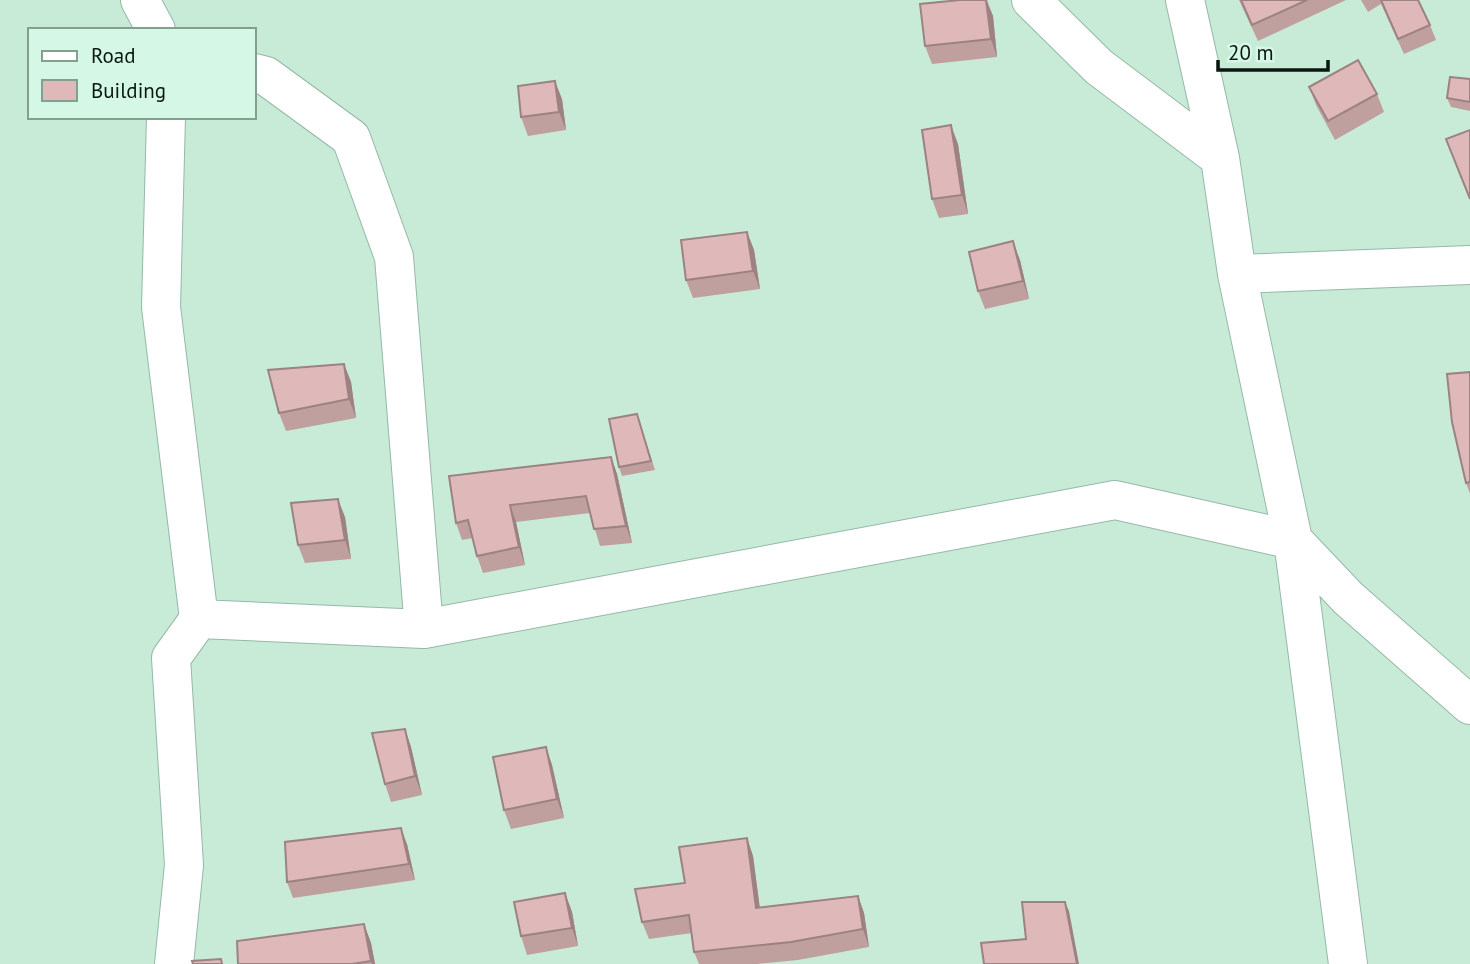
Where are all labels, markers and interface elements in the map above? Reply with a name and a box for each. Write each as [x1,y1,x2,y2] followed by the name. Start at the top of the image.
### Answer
[28,28,256,119] legend
[1218,28,1328,72] scale bar
[1228,39,1274,66] text: 20 m
[91,42,135,69] text: Road
[91,77,166,104] text: Building

